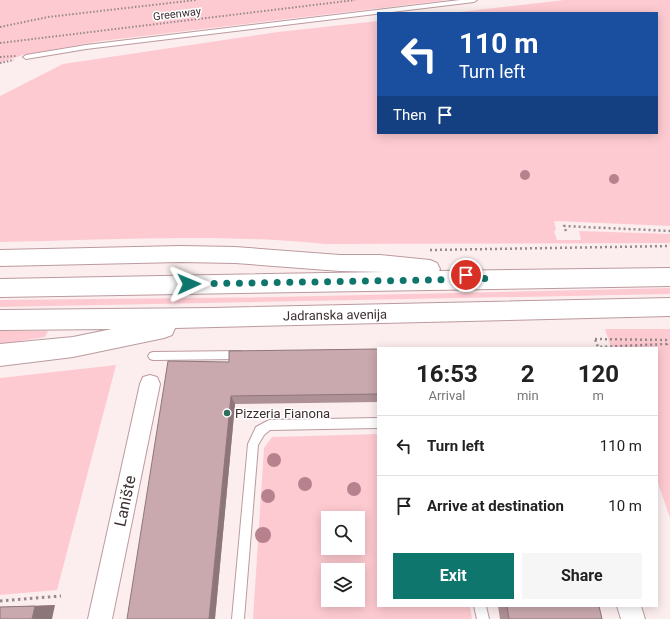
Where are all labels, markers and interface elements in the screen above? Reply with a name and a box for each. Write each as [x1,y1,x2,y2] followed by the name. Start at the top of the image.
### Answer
[152,5,203,23] street label: Greenway
[459,27,538,60] text: 110 m
[393,28,445,80] icon: left
[459,61,525,82] text: Turn left
[434,104,456,126] icon: arrive
[393,106,426,124] text: Then
[449,258,483,292] pin
[168,263,210,305] position arrow
[455,264,477,286] icon: arrive
[283,307,387,323] street label: Jadranska avenija
[416,360,478,388] text: 16:53
[521,360,535,388] text: 2
[578,360,619,388] text: 120
[428,388,465,403] text: Arrival
[517,388,539,403] text: min
[593,388,604,403] text: m
[235,406,330,421] place label: Pizzeria Fianona
[222,408,232,418] marker: Pizzeria Fianona
[393,435,415,457] icon: left
[427,437,484,455] text: Turn left
[600,437,642,455] text: 110 m
[110,474,140,528] street label: Lanište
[393,495,415,517] icon: arrive
[427,497,564,515] text: Arrive at destination
[608,497,642,515] text: 10 m
[321,511,365,607] map controls
[321,511,365,555] button: search
[393,553,514,599] button: Exit
[522,553,642,599] button: Share
[321,563,365,607] button: layers

